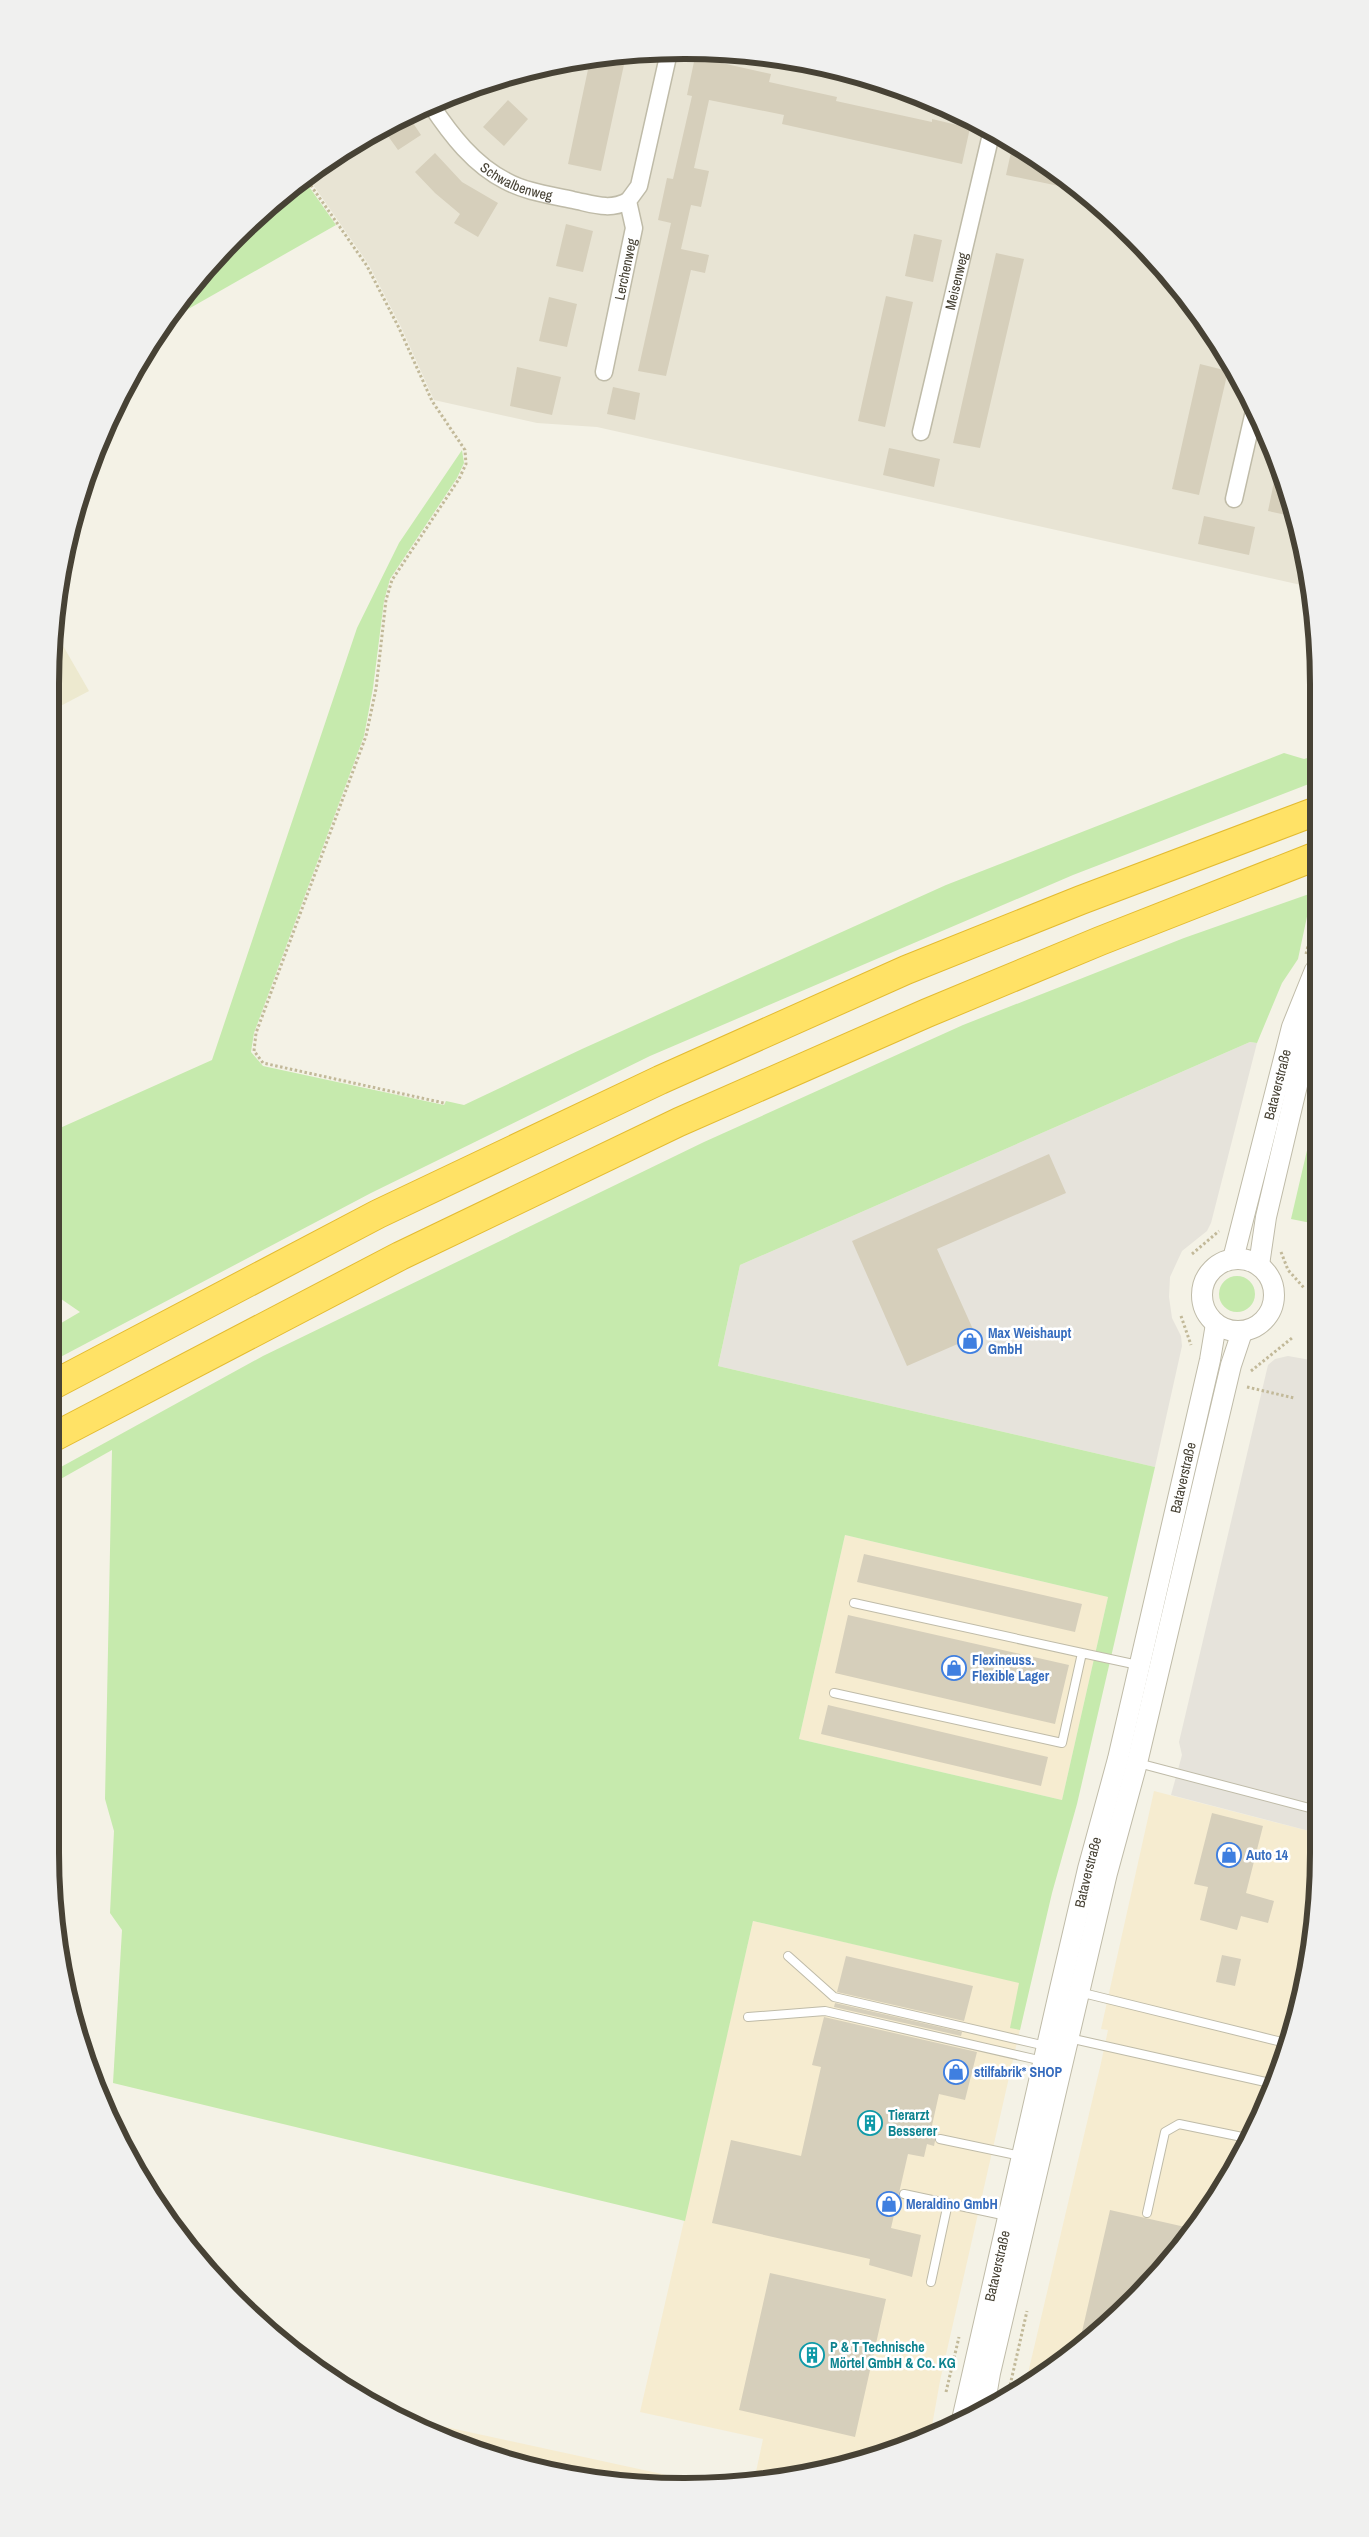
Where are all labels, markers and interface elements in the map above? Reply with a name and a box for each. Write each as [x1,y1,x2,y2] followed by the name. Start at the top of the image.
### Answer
[477,158,555,205] street label: Schwalbenweg
[610,236,641,302] street label: Lerchenweg
[941,250,972,312] street label: Meisenweg
[1260,1047,1295,1122] street label: Bataverstraße
[988,1324,1072,1358] place label: Max Weishaupt GmbH
[957,1328,983,1354] shop icon: Max Weishaupt GmbH
[1166,1440,1200,1515] street label: Bataverstraße
[972,1651,1050,1685] place label: Flexineuss. Flexible Lager
[941,1655,967,1681] shop icon: Flexineuss. Flexible Lager
[1070,1835,1105,1909] street label: Bataverstraße
[1216,1842,1242,1868] shop icon: Auto 14
[1246,1846,1289,1864] place label: Auto 14
[943,2059,969,2085] shop icon: stilfabrik* SHOP
[974,2063,1062,2081] place label: stilfabrik* SHOP
[888,2106,938,2140] place label: Tierarzt Besserer
[857,2110,883,2136] building icon: Tierarzt Besserer
[876,2191,902,2217] shop icon: Meraldino GmbH
[906,2195,998,2213] place label: Meraldino GmbH
[980,2229,1014,2303] street label: Bataverstraße
[830,2338,956,2372] place label: P & T Technische Mörtel GmbH & Co. KG
[799,2342,825,2368] building icon: P & T Technische Mörtel GmbH & Co. KG

